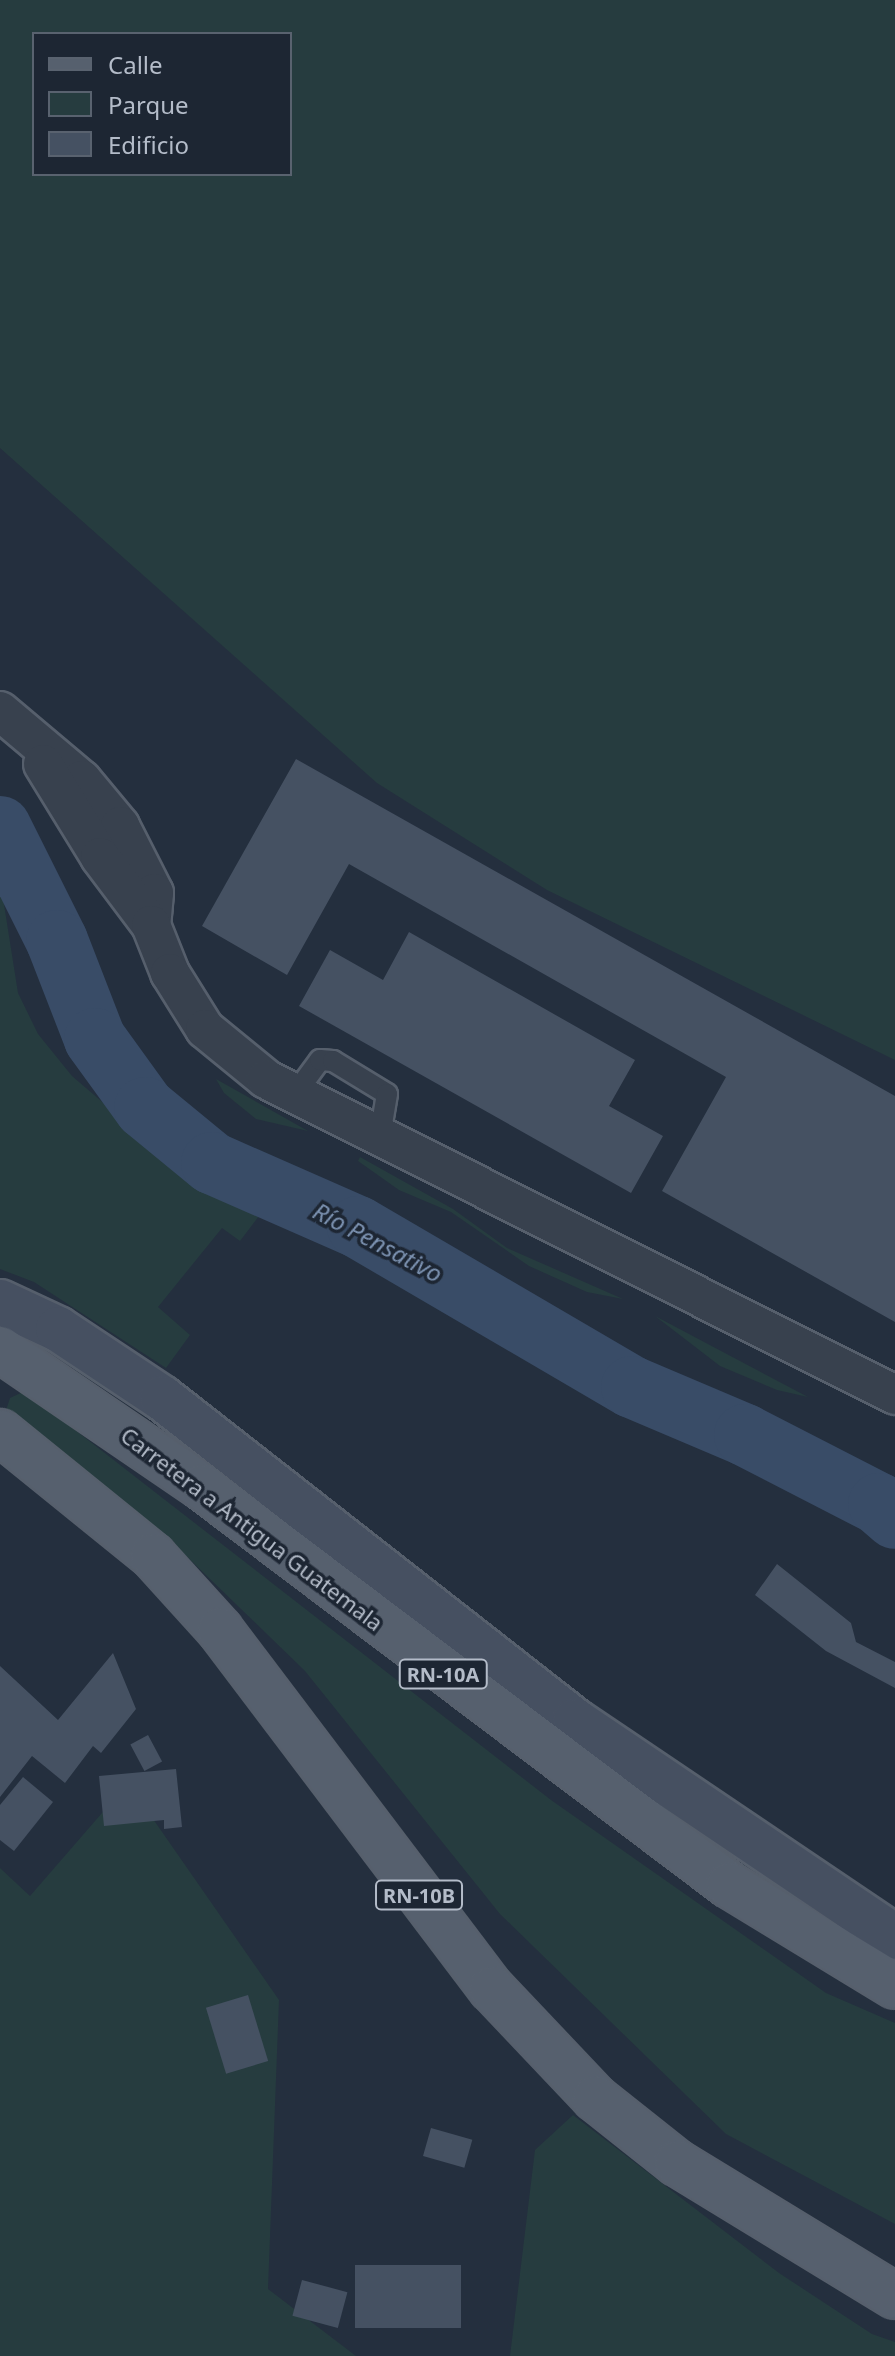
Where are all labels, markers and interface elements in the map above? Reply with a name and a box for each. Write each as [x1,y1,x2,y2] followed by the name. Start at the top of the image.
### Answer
[32,32,292,176] legend
[108,48,163,81] text: Calle
[108,88,189,121] text: Parque
[108,128,189,161] text: Edificio
[309,1196,447,1288] water label: Río Pensativo
[116,1422,388,1636] street label: Carretera a Antigua Guatemala
[397,1658,489,1690] road number: RN-10A
[375,1879,463,1911] road number: RN-10B

